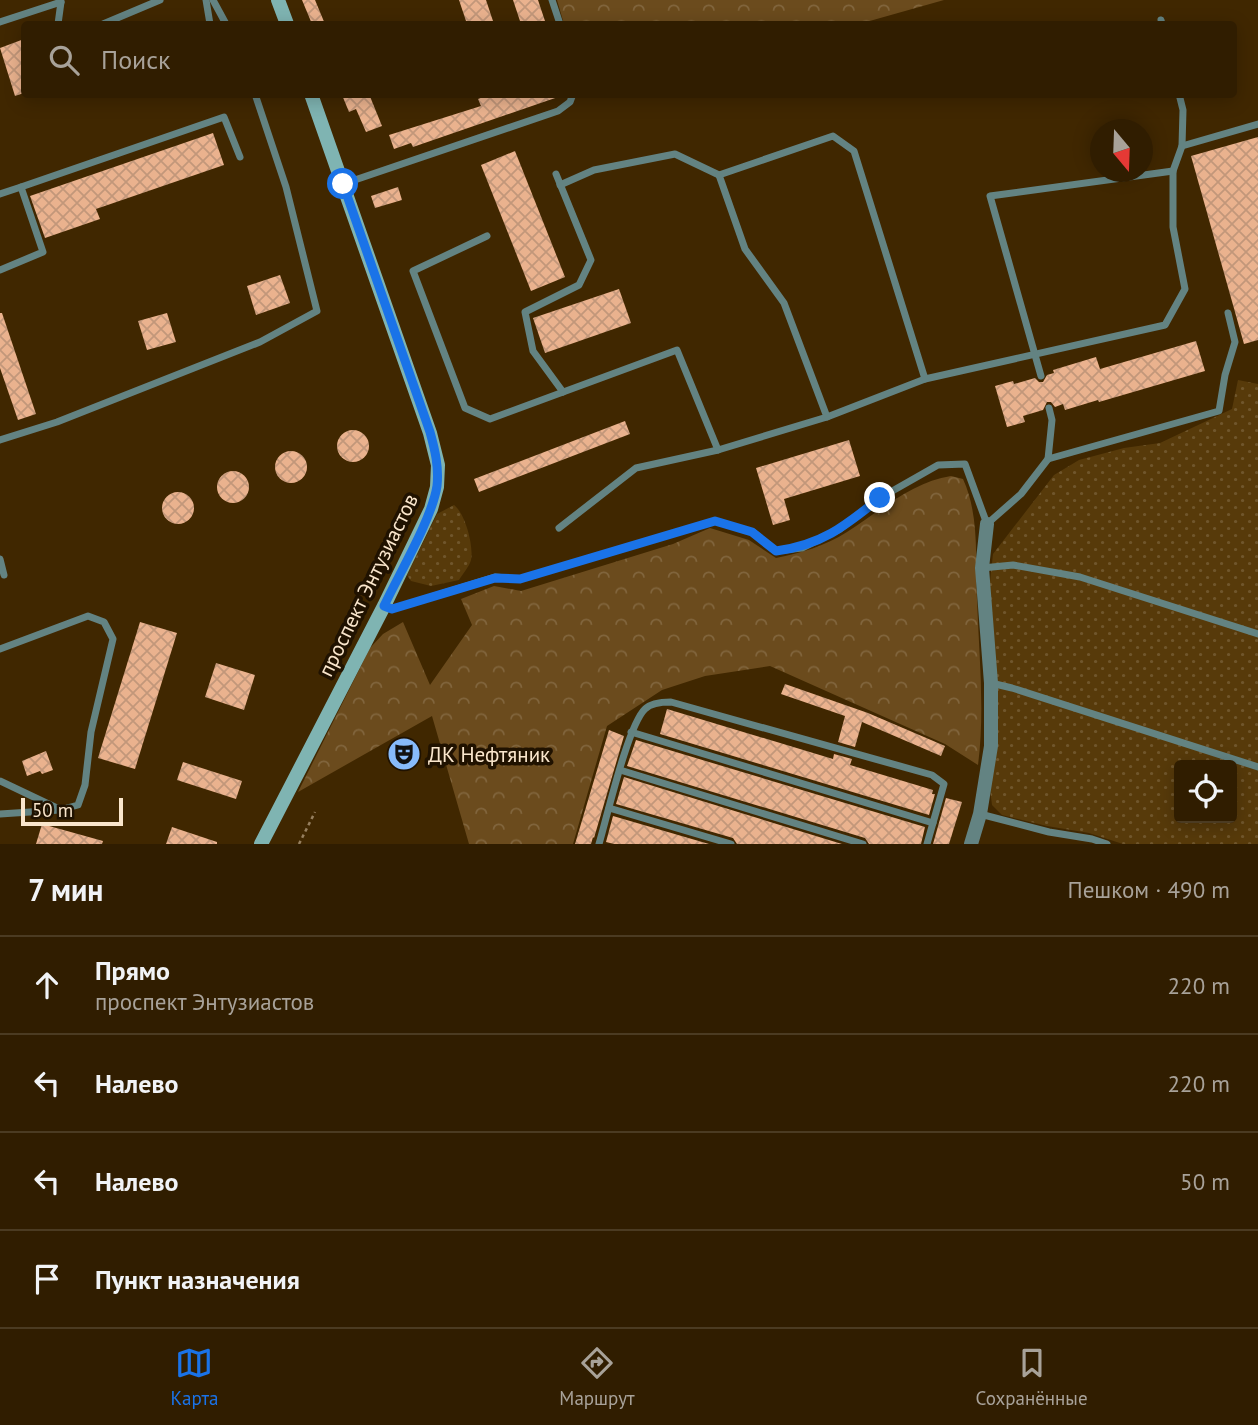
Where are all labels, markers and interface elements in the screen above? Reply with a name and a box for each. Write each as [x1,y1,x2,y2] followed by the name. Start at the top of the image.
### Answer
[21,21,1237,98] search box
[45,41,83,79] icon: search
[101,43,170,76] text: Поиск
[1090,119,1153,182] north arrow
[327,168,358,199] route start
[864,482,895,513] route end
[312,489,424,681] street label: проспект Энтузиастов
[385,735,423,773] theatre icon: ДК Нефтяник
[428,741,550,768] place label: ДК Нефтяник
[1174,760,1237,823] map controls
[1174,760,1237,823] button: locate
[21,795,122,827] scale bar
[32,798,73,822] text: 50 m
[28,870,103,909] text: 7 мин
[1067,875,1230,904] text: Пешком · 490 m
[95,954,170,987] text: Прямо
[28,966,66,1004] icon: ahead
[1168,971,1230,1000] text: 220 m
[95,987,314,1016] text: проспект Энтузиастов
[28,1064,66,1102] icon: left
[95,1067,179,1100] text: Налево
[1168,1069,1230,1098] text: 220 m
[28,1162,66,1200] icon: left
[95,1165,179,1198] text: Налево
[1180,1167,1230,1196] text: 50 m
[28,1260,66,1298] icon: arrive
[95,1263,300,1296] text: Пункт назначения
[170,1344,218,1410] tab: Карта
[559,1344,635,1410] tab: Маршрут
[975,1344,1088,1410] tab: Сохранённые

